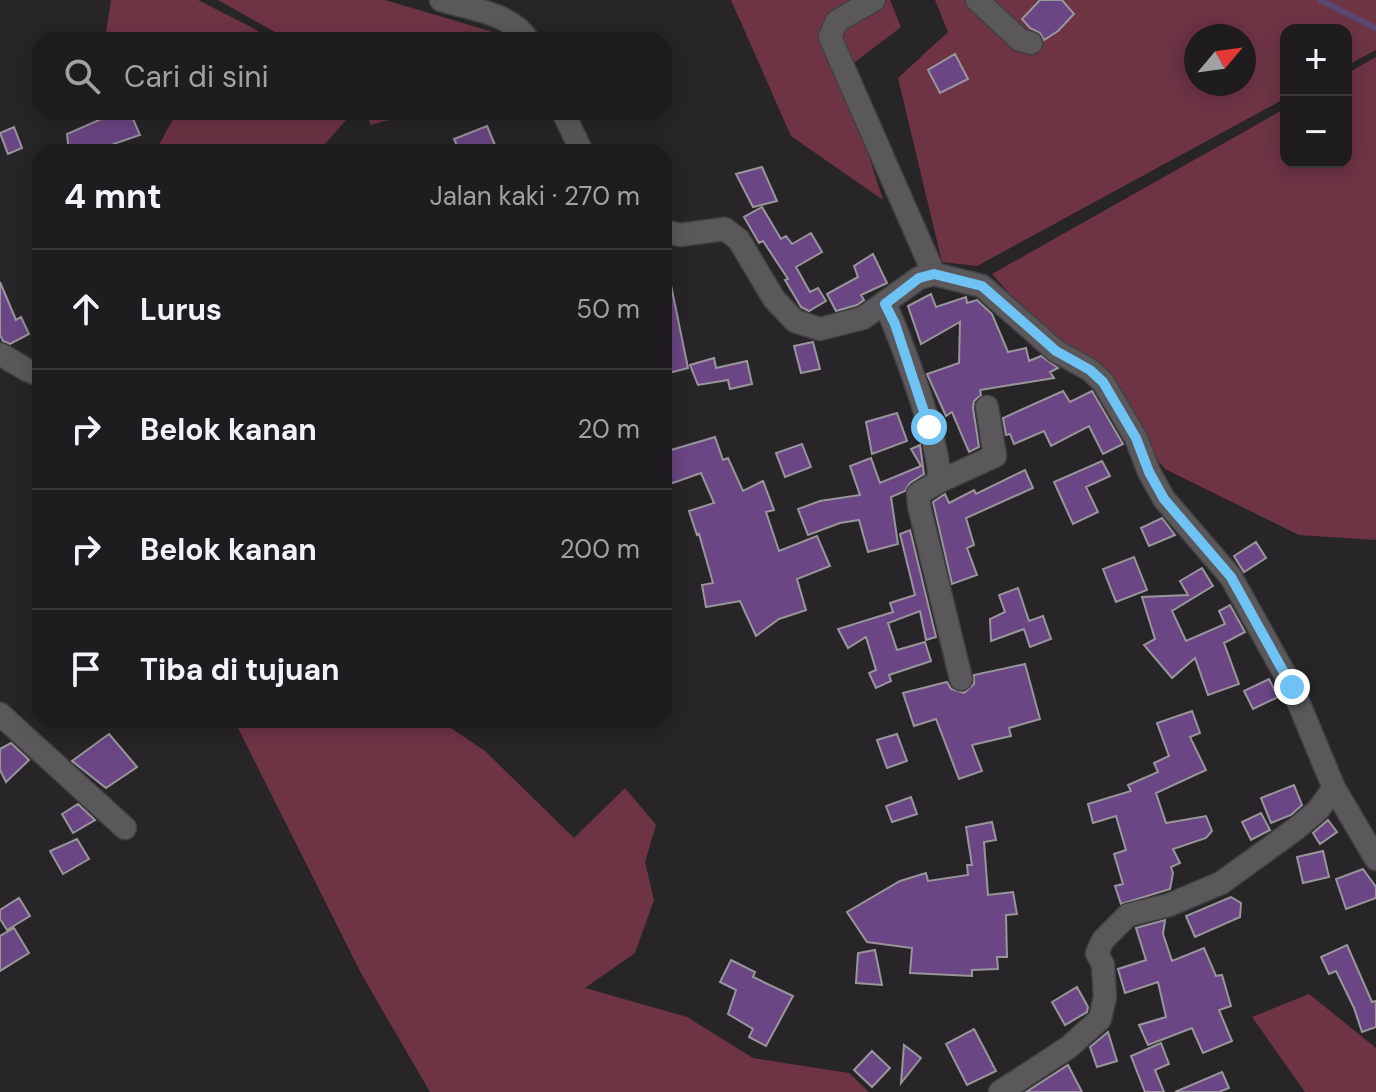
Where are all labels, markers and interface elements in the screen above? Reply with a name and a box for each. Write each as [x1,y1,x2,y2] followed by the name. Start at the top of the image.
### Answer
[1184,24,1256,96] north arrow
[1280,24,1352,168] map controls
[1280,24,1352,96] button: +
[32,32,672,120] search box
[60,54,104,98] icon: search
[124,57,269,96] text: Cari di sini
[1280,96,1352,168] button: −
[64,174,162,219] text: 4 mnt
[430,179,640,213] text: Jalan kaki · 270 m
[64,287,108,331] icon: ahead
[140,290,222,329] text: Lurus
[576,292,640,326] text: 50 m
[64,407,108,451] icon: right
[911,409,947,445] route start
[140,410,317,449] text: Belok kanan
[577,412,640,446] text: 20 m
[64,527,108,571] icon: right
[140,530,317,569] text: Belok kanan
[560,532,640,566] text: 200 m
[64,647,108,691] icon: arrive
[140,650,340,689] text: Tiba di tujuan
[1274,669,1310,705] route end

